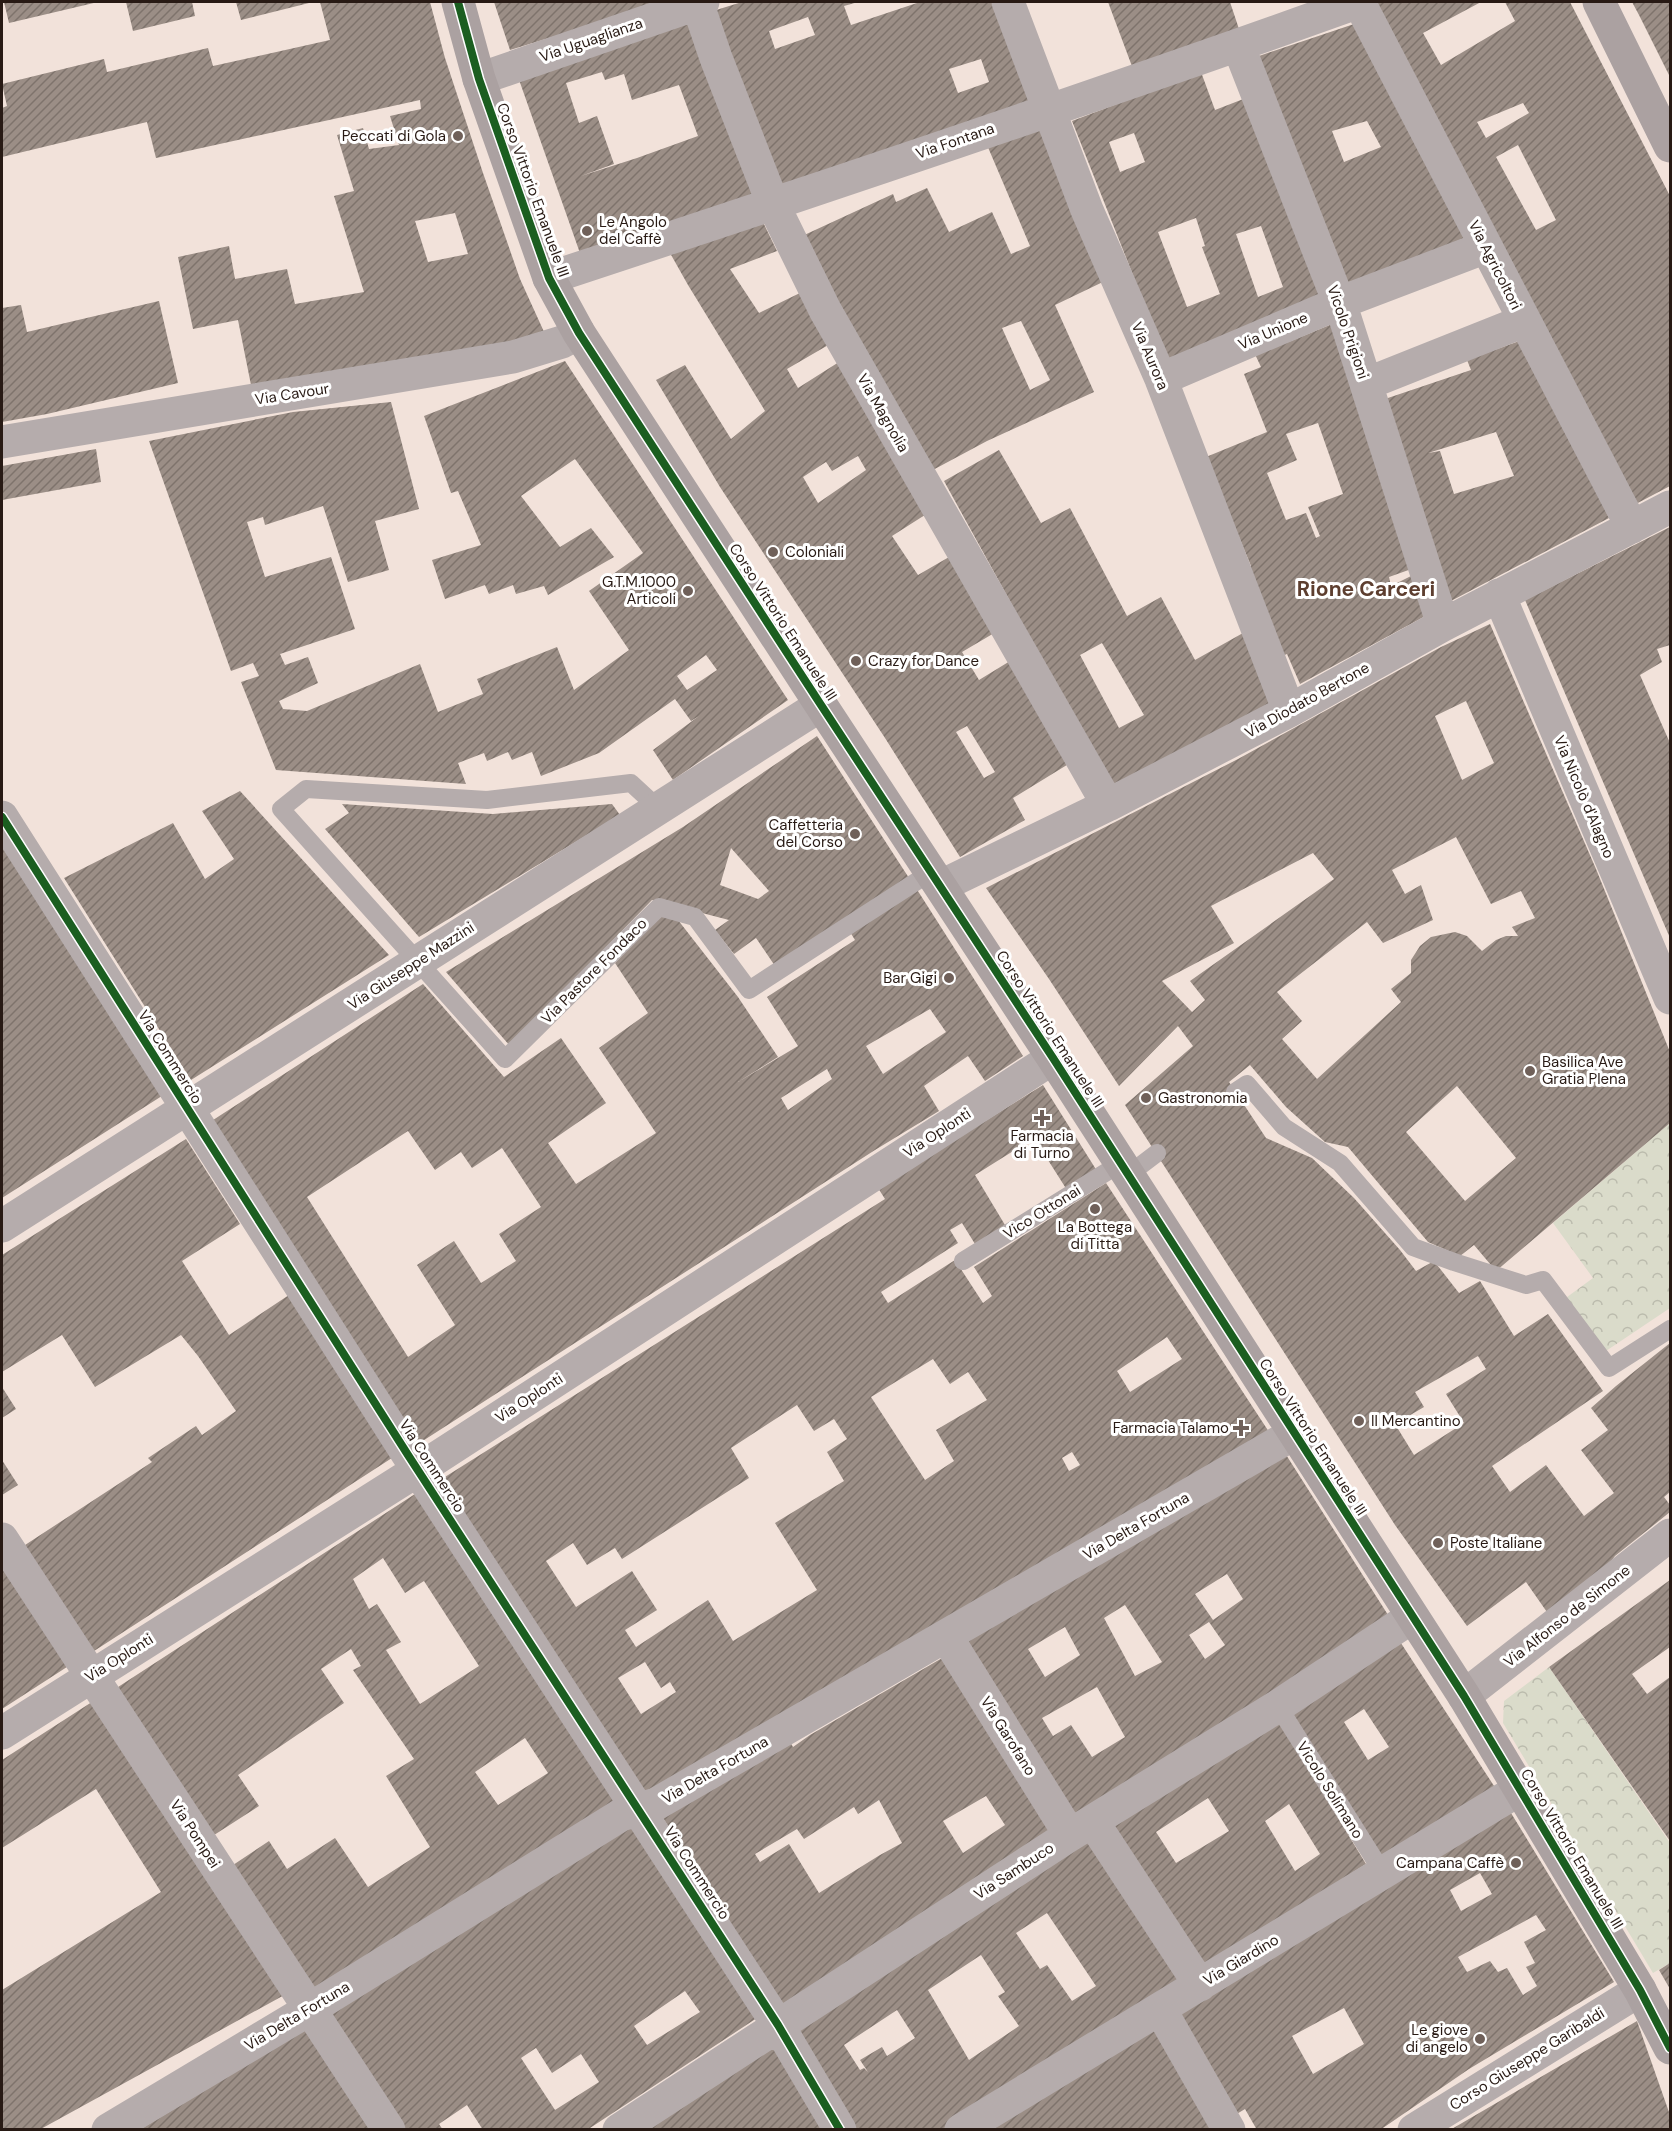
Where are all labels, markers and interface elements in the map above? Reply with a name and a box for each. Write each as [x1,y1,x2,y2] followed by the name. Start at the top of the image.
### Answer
[537,13,645,67] street label: Via Uguaglianza
[492,100,574,280] street label: Corso Vittorio Emanuele III
[913,118,997,164] street label: Via Fontana
[342,126,446,146] place label: Peccati di Gola
[451,129,465,143] marker: Peccati di Gola
[599,212,667,249] place label: Le Angolo del Caffè
[1464,217,1526,313] street label: Via Agricoltori
[580,224,594,238] marker: Le Angolo del Caffè
[1323,282,1373,382] street label: Vicolo Prigioni
[1235,307,1311,355] street label: Via Unione
[1127,319,1173,393] street label: Via Aurora
[852,370,914,456] street label: Via Magnolia
[253,378,331,410] street label: Via Cavour
[725,539,841,705] street label: Corso Vittorio Emanuele III
[785,542,844,562] place label: Coloniali
[766,545,780,559] marker: Coloniali
[602,572,676,609] place label: G.T.M.1000 Articoli
[1297,575,1435,603] district label: Rione Carceri
[681,584,695,598] marker: G.T.M.1000 Articoli
[868,651,979,671] place label: Crazy for Dance
[849,654,863,668] marker: Crazy for Dance
[1241,657,1373,743] street label: Via Diodato Bertone
[1549,732,1619,862] street label: Via Nicolò d'Alagno
[769,815,843,852] place label: Caffetteria del Corso
[848,827,862,841] marker: Caffetteria del Corso
[537,914,651,1028] street label: Via Pastore Fondaco
[344,918,478,1014] street label: Via Giuseppe Mazzini
[992,946,1108,1112] street label: Corso Vittorio Emanuele III
[883,968,937,988] place label: Bar Gigi
[942,971,956,985] marker: Bar Gigi
[133,1006,207,1108] street label: Via Commercio
[1542,1052,1626,1089] place label: Basilica Ave Gratia Plena
[1523,1064,1537,1078] marker: Basilica Ave Gratia Plena
[1158,1088,1247,1108] place label: Gastronomia
[1139,1091,1153,1105] marker: Gastronomia
[899,1104,975,1162] street label: Via Oplonti
[1035,1111,1049,1125] marker: Farmacia di Turno
[1010,1126,1074,1163] place label: Farmacia di Turno
[1000,1180,1084,1244] street label: Vico Ottonai
[1088,1202,1102,1216] marker: La Bottega di Titta
[1058,1217,1132,1254] place label: La Bottega di Titta
[1255,1354,1371,1520] street label: Corso Vittorio Emanuele III
[491,1369,567,1427] street label: Via Oplonti
[1371,1411,1461,1431] place label: Il Mercantino
[1352,1414,1366,1428] marker: Il Mercantino
[394,1416,470,1516] street label: Via Commercio
[1113,1418,1229,1438] place label: Farmacia Talamo
[1234,1421,1248,1435] marker: Farmacia Talamo
[1079,1487,1193,1565] street label: Via Delta Fortuna
[1450,1533,1542,1553] place label: Poste Italiane
[1431,1536,1445,1550] marker: Poste Italiane
[1500,1560,1634,1672] street label: Via Alfonso de Simone
[81,1629,157,1687] street label: Via Oplonti
[976,1693,1040,1780] street label: Via Garofano
[658,1731,772,1809] street label: Via Delta Fortuna
[1292,1738,1368,1842] street label: Vicolo Solimano
[1516,1765,1628,1933] street label: Corso Vittorio Emanuele III
[165,1796,225,1872] street label: Via Pompei
[659,1823,735,1923] street label: Via Commercio
[970,1838,1058,1904] street label: Via Sambuco
[1396,1853,1504,1873] place label: Campana Caffè
[1509,1856,1523,1870] marker: Campana Caffè
[1200,1930,1283,1990] street label: Via Giardino
[241,1977,353,2055] street label: Via Delta Fortuna
[1446,2003,1608,2115] street label: Corso Giuseppe Garibaldi
[1405,2020,1468,2057] place label: Le giove di angelo
[1473,2032,1487,2046] marker: Le giove di angelo

